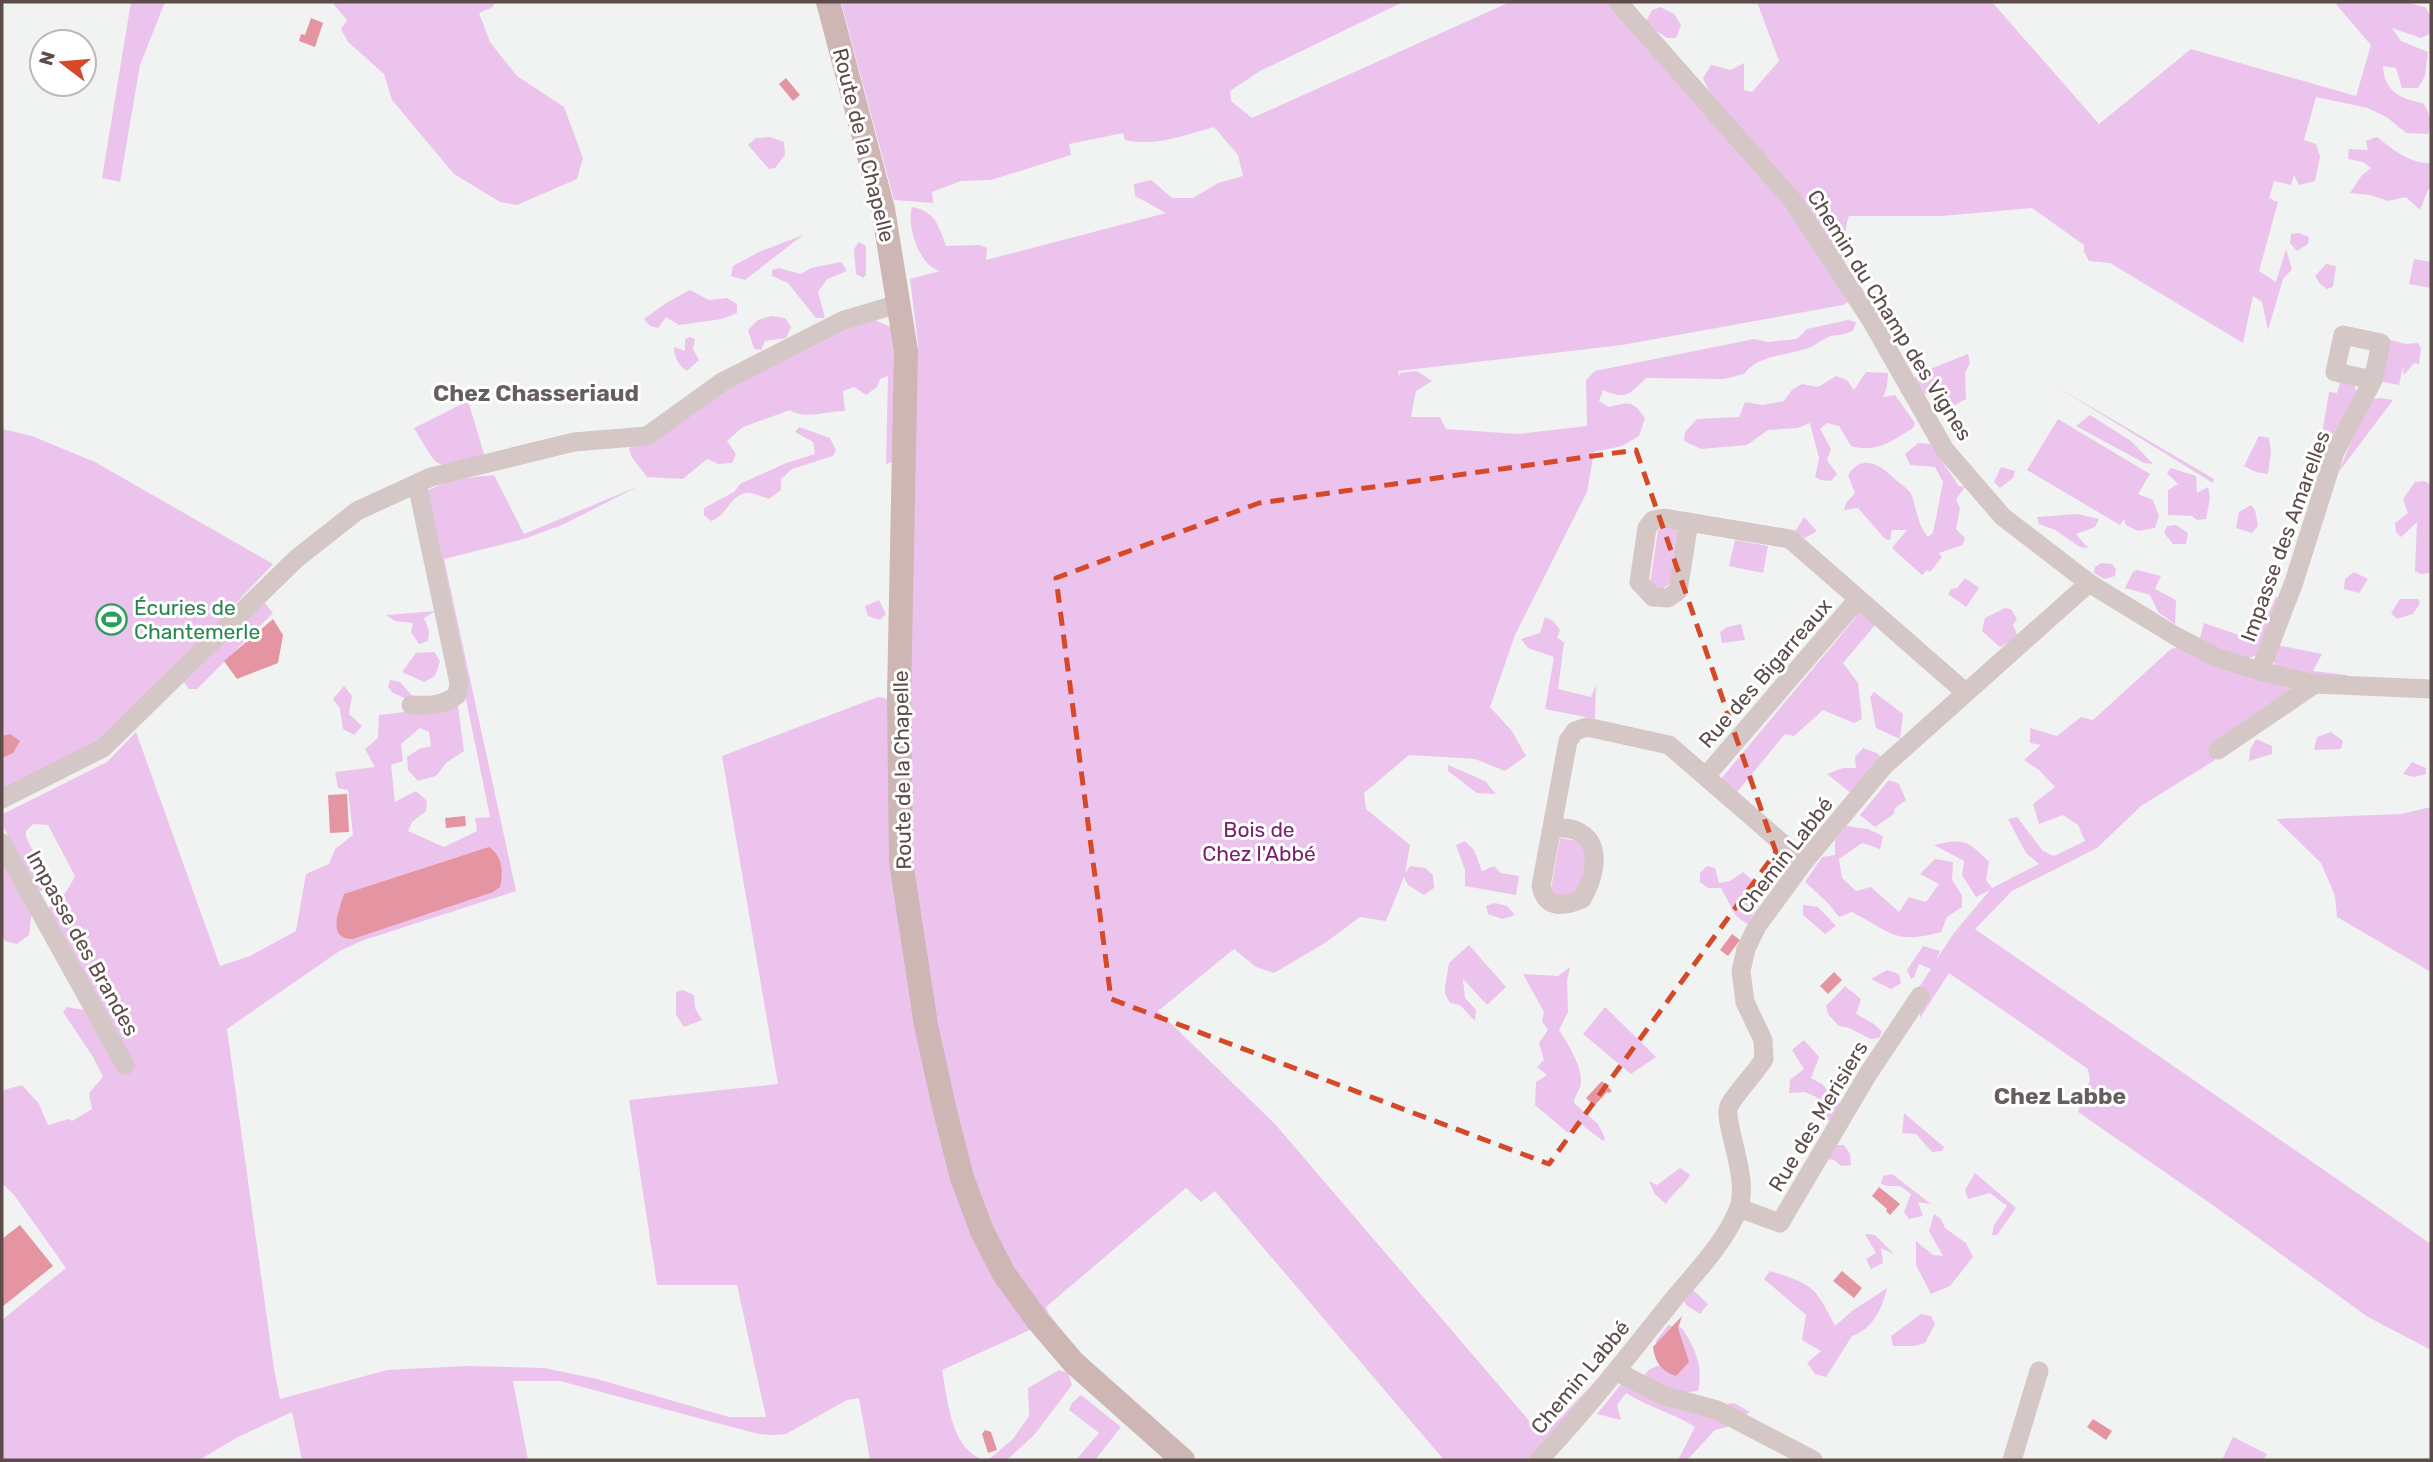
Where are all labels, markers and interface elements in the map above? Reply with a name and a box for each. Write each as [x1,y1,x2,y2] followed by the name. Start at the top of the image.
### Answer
[28,28,98,98] north arrow
[828,45,900,245] street label: Route de la Chapelle
[34,49,60,68] text: N
[1802,185,1978,445] street label: Chemin du Champ des Vignes
[433,379,639,407] district label: Chez Chasseriaud
[2235,427,2335,645] street label: Impasse des Amarelles
[1693,593,1837,753] street label: Rue des Bigarreaux
[134,595,260,644] place label: Écuries de Chantemerle
[94,602,128,636] sports icon: Écuries de Chantemerle
[888,670,916,870] street label: Route de la Chapelle
[1732,792,1838,918] street label: Chemin Labbé
[1202,817,1316,866] park label: Bois de Chez l'Abbé
[22,846,144,1040] street label: Impasse des Brandes
[1763,1036,1873,1196] street label: Rue des Merisiers
[1994,1082,2126,1110] district label: Chez Labbe
[1525,1315,1635,1439] street label: Chemin Labbé

